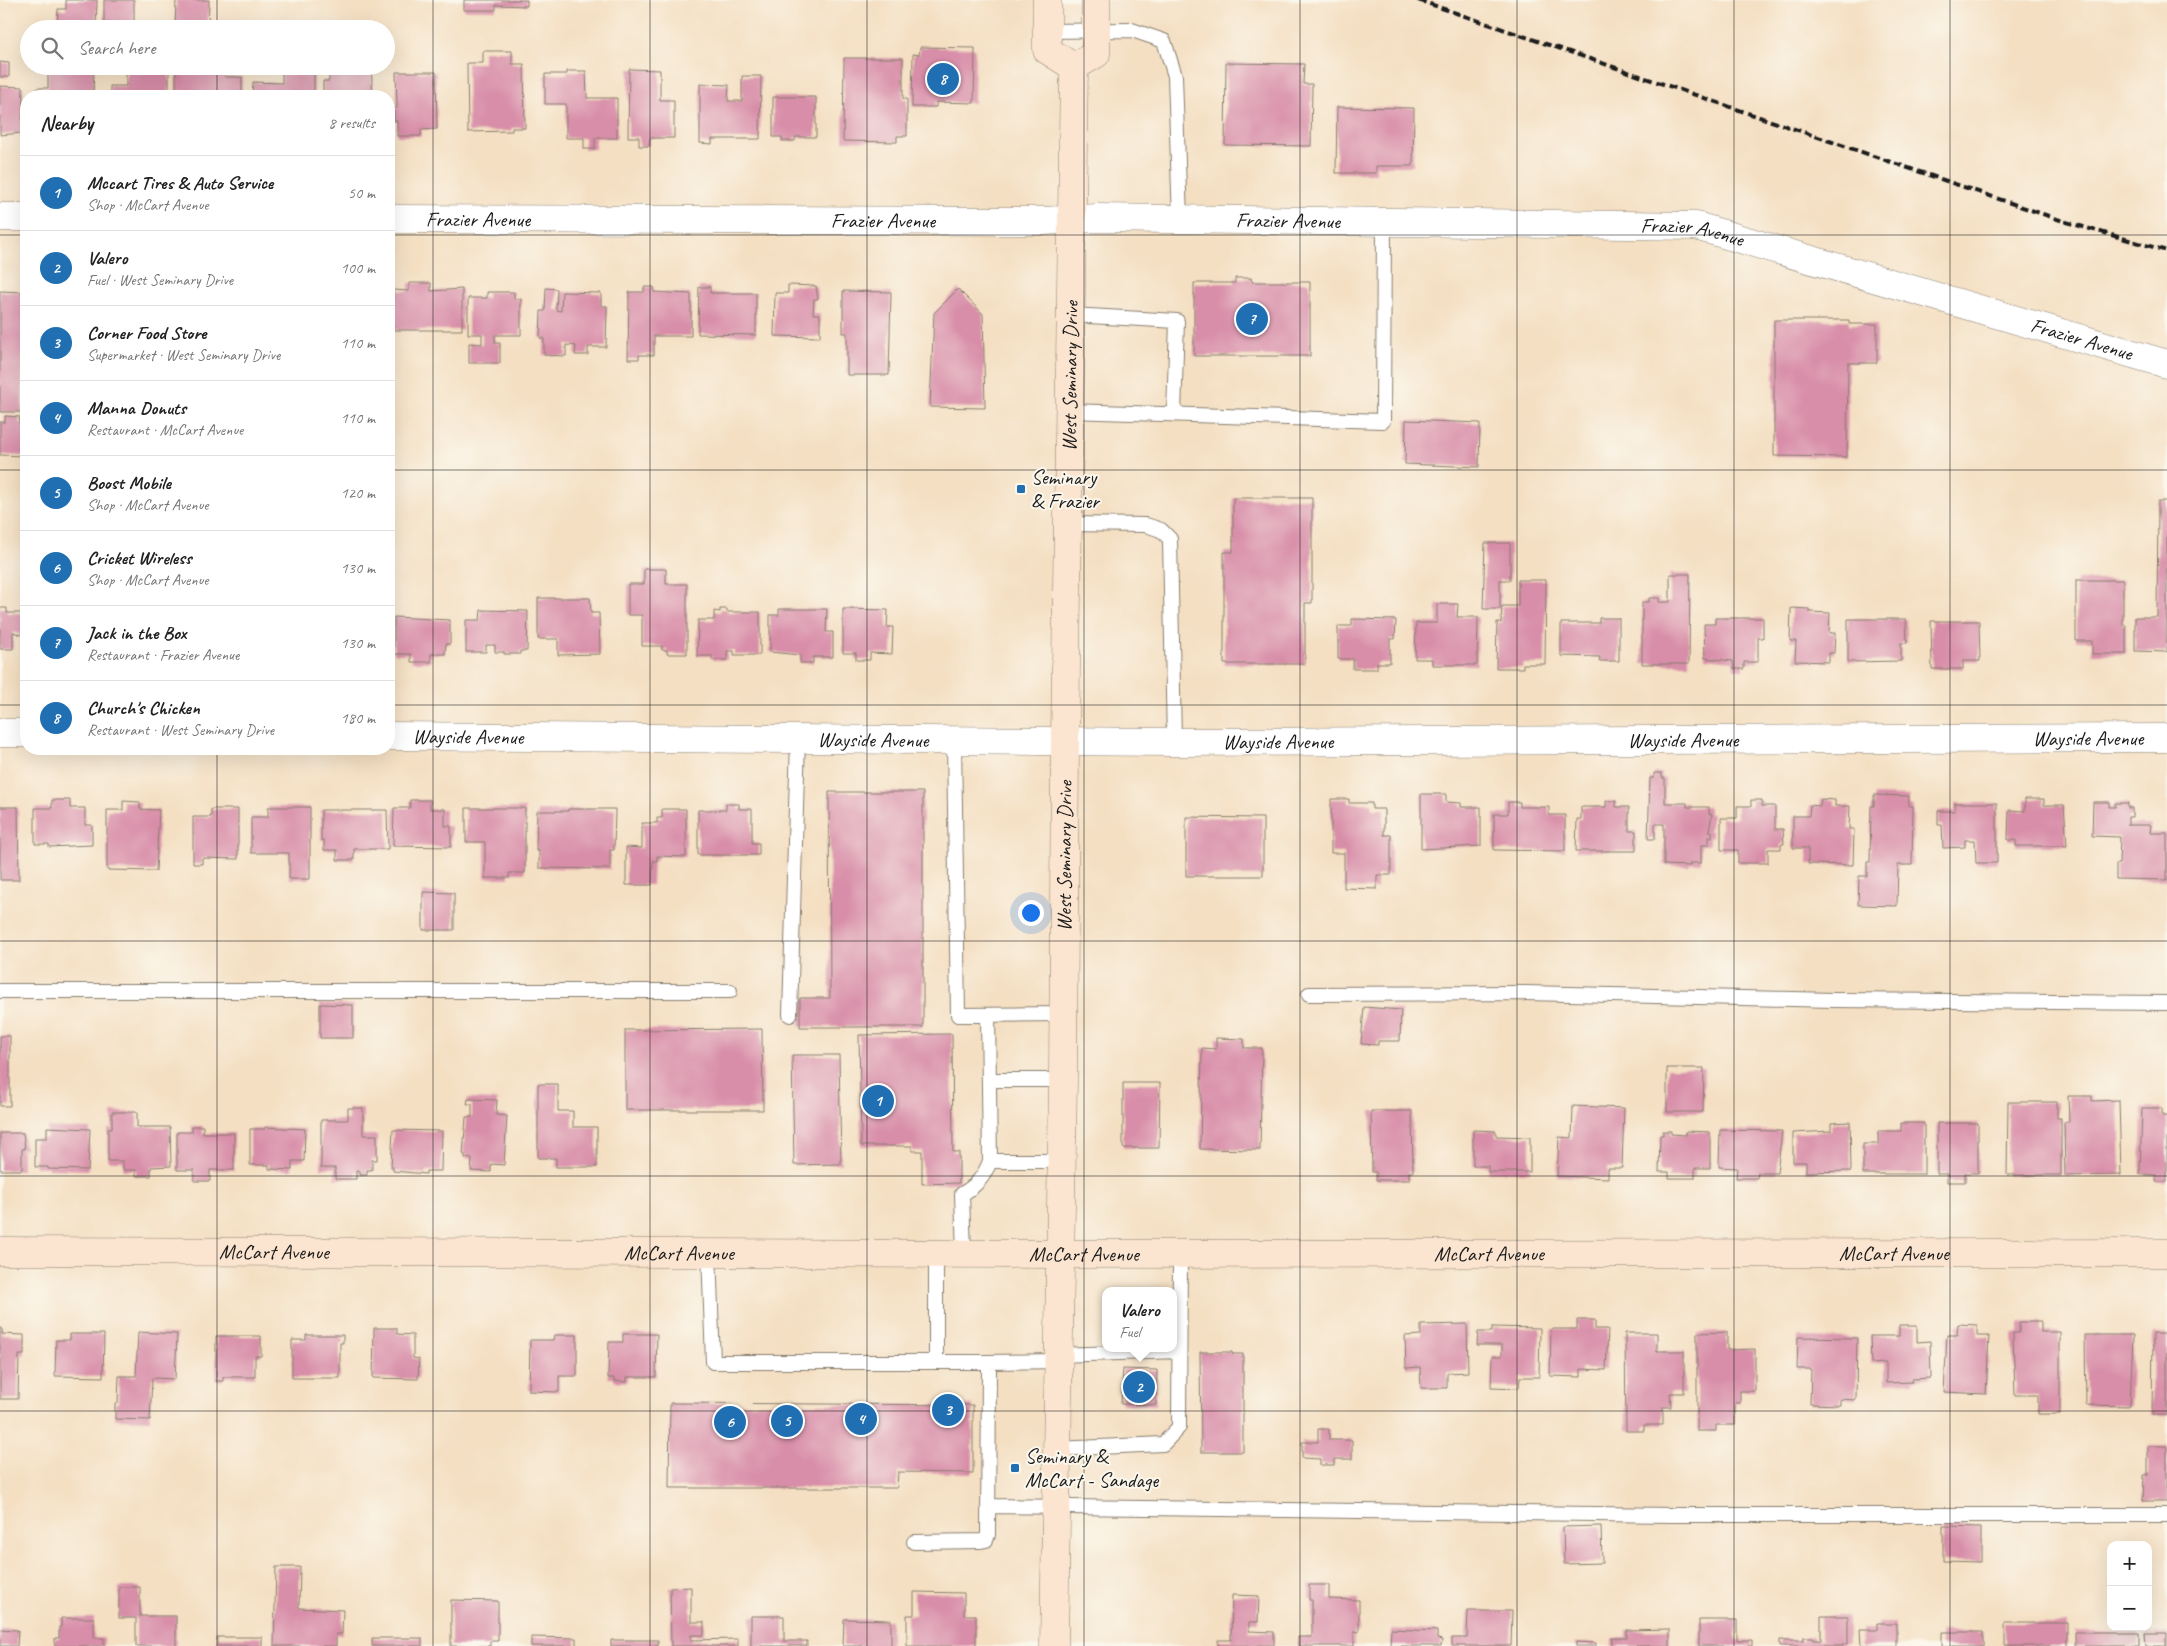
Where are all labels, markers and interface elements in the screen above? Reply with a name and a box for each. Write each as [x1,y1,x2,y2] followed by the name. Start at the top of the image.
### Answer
[20,20,395,75] search box
[38,34,66,62] icon: search
[78,36,155,60] text: Search here
[927,60,959,98] pin: 8
[40,110,93,136] text: Nearby
[328,113,375,133] text: 8 results
[87,171,273,195] text: Mccart Tires & Auto Service
[52,183,60,203] text: 1
[348,183,375,203] text: 50 m
[87,195,209,215] text: Shop · McCart Avenue
[426,206,531,232] street label: Frazier Avenue
[831,207,936,234] street label: Frazier Avenue
[1236,207,1341,234] street label: Frazier Avenue
[1641,212,1748,253] street label: Frazier Avenue
[87,246,127,270] text: Valero
[52,258,60,278] text: 2
[341,258,375,278] text: 100 m
[87,270,233,290] text: Fuel · West Seminary Drive
[1056,300,1084,451] street label: West Seminary Drive
[1236,300,1268,338] pin: 7
[2028,312,2136,366] street label: Frazier Avenue
[87,321,206,345] text: Corner Food Store
[52,333,60,353] text: 3
[341,333,375,353] text: 110 m
[87,345,280,365] text: Supermarket · West Seminary Drive
[87,396,186,420] text: Manna Donuts
[52,408,60,428] text: 4
[341,408,375,428] text: 110 m
[87,420,243,440] text: Restaurant · McCart Avenue
[1031,464,1100,514] place label: Seminary & Frazier
[87,471,171,495] text: Boost Mobile
[53,483,59,503] text: 5
[341,483,375,503] text: 120 m
[1015,483,1027,495] marker: Seminary & Frazier
[87,495,209,515] text: Shop · McCart Avenue
[87,546,192,570] text: Cricket Wireless
[52,558,60,578] text: 6
[341,558,375,578] text: 130 m
[87,570,209,590] text: Shop · McCart Avenue
[87,621,186,645] text: Jack in the Box
[52,633,60,653] text: 7
[341,633,375,653] text: 130 m
[87,645,239,665] text: Restaurant · Frazier Avenue
[87,696,200,720] text: Church's Chicken
[52,708,60,728] text: 8
[341,708,375,728] text: 180 m
[87,720,274,740] text: Restaurant · West Seminary Drive
[413,723,525,750] street label: Wayside Avenue
[2033,725,2145,752] street label: Wayside Avenue
[818,726,930,753] street label: Wayside Avenue
[1628,727,1740,753] street label: Wayside Avenue
[1223,728,1335,755] street label: Wayside Avenue
[1051,780,1078,931] street label: West Seminary Drive
[1018,900,1044,926] your location
[862,1082,894,1120] pin: 1
[219,1239,331,1265] street label: McCart Avenue
[624,1240,736,1266] street label: McCart Avenue
[1839,1240,1951,1266] street label: McCart Avenue
[1029,1241,1141,1267] street label: McCart Avenue
[1434,1241,1546,1267] street label: McCart Avenue
[1102,1287,1177,1352] popup
[1119,1298,1160,1322] text: Valero
[1119,1322,1140,1342] text: Fuel
[1123,1368,1155,1406] pin: 2
[932,1391,964,1429] pin: 3
[845,1400,877,1438] pin: 4
[771,1402,803,1440] pin: 5
[714,1403,746,1441] pin: 6
[1025,1443,1159,1493] place label: Seminary & McCart - Sandage
[1009,1462,1021,1474] marker: Seminary & McCart - Sandage
[2107,1541,2152,1631] map controls
[2107,1541,2152,1586] button: +
[2107,1586,2152,1631] button: −

